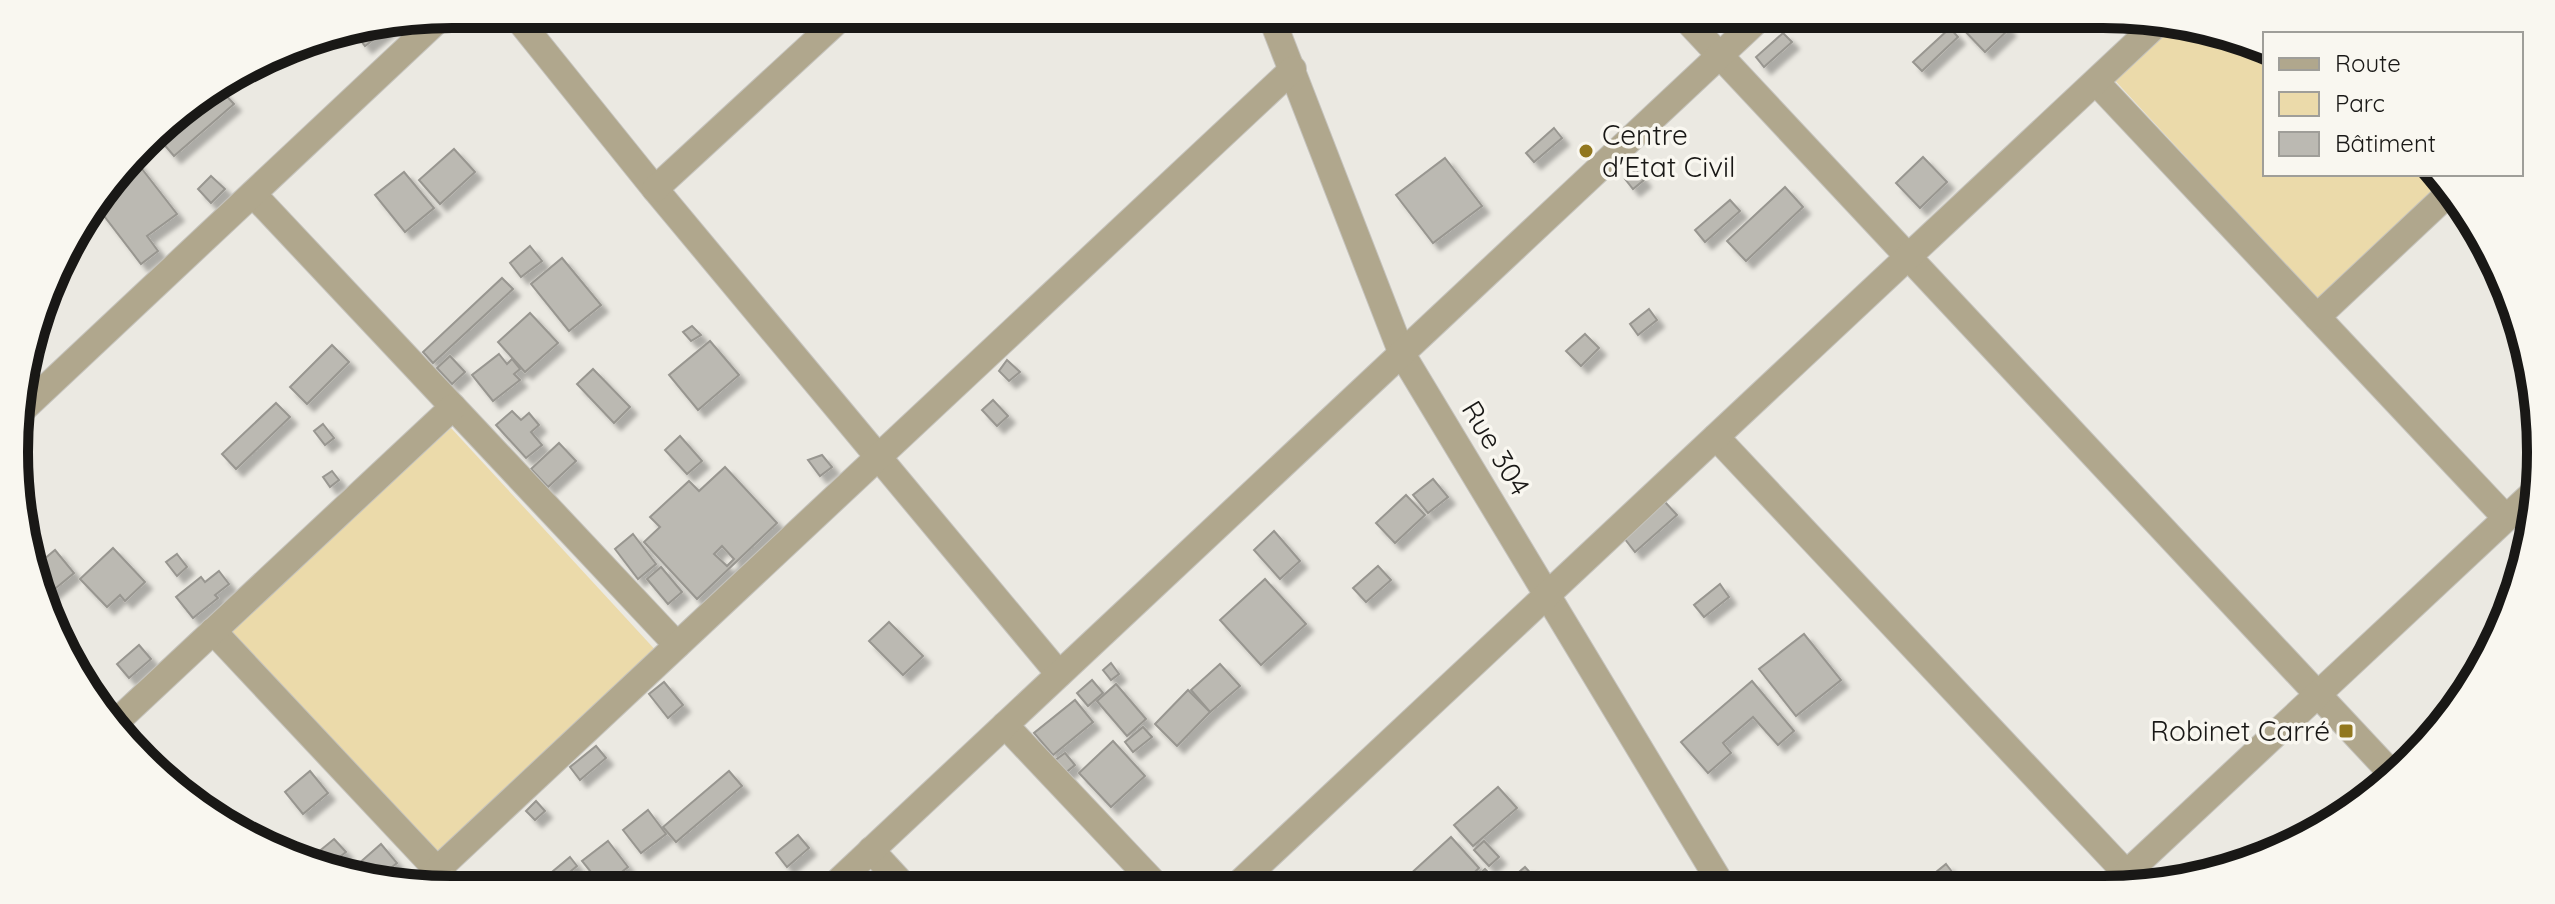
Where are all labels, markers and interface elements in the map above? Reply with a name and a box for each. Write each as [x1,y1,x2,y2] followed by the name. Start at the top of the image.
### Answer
[2263,32,2523,176] legend
[2335,48,2401,78] text: Route
[2335,88,2385,118] text: Parc
[1602,117,1735,184] place label: Centre d'Etat Civil
[2335,128,2436,158] text: Bâtiment
[1577,142,1595,160] marker: Centre d'Etat Civil
[1455,394,1538,501] street label: Rue 304
[2150,713,2330,748] place label: Robinet Carré
[2337,722,2355,740] marker: Robinet Carré

